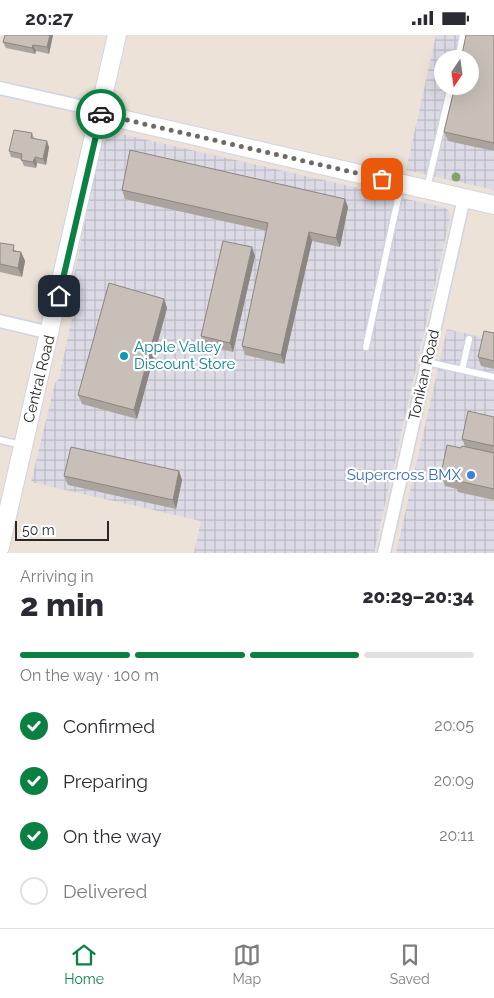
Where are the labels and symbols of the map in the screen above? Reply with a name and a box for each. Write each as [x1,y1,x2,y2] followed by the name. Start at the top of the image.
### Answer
[434,50,479,95] north arrow
[76,89,126,139] courier
[361,158,403,200] pin
[38,275,80,317] pin
[405,328,443,422] street label: Tonikan Road
[19,333,59,425] street label: Central Road
[134,338,236,373] place label: Apple Valley Discount Store
[118,350,130,362] marker: Apple Valley Discount Store
[347,466,462,484] place label: Supercross BMX
[465,469,477,481] marker: Supercross BMX
[15,518,109,541] scale bar

